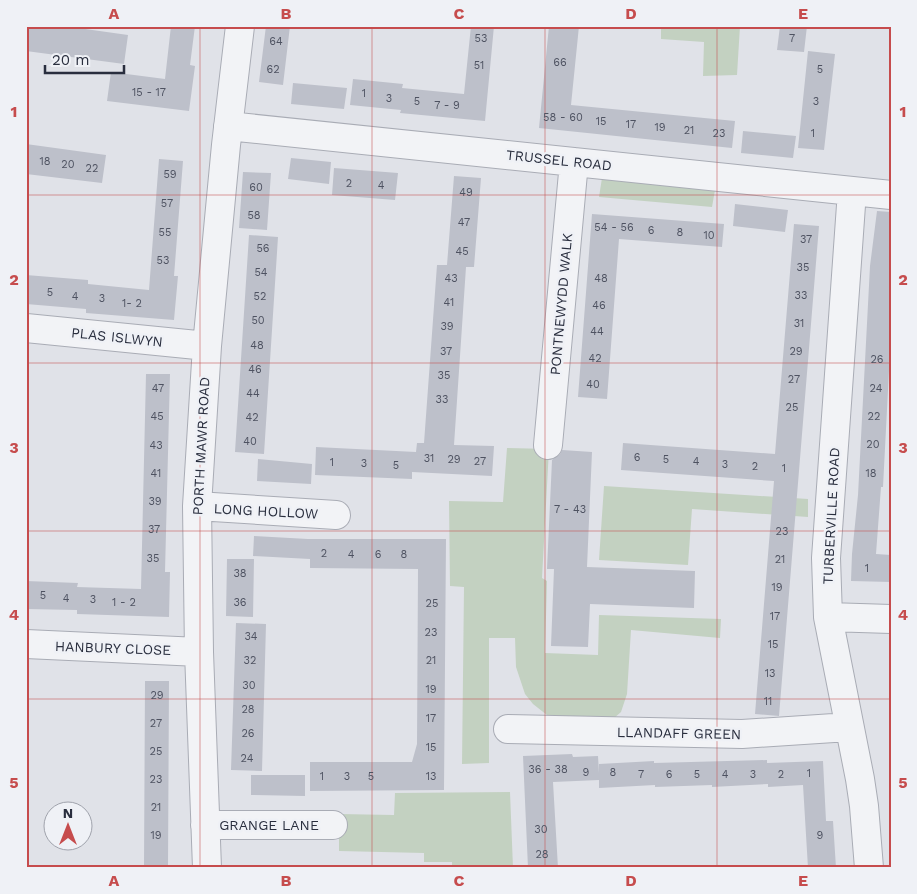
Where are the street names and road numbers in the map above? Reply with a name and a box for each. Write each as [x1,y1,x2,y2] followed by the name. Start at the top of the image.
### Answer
[505,147,613,173] street label: TRUSSEL ROAD
[547,232,575,376] street label: PONTNEWYDD WALK
[71,324,163,350] street label: PLAS ISLWYN
[189,376,213,516] street label: PORTH MAWR ROAD
[819,447,843,585] street label: TURBERVILLE ROAD
[213,500,319,522] street label: LONG HOLLOW
[55,638,171,658] street label: HANBURY CLOSE
[617,724,741,742] street label: LLANDAFF GREEN
[219,817,319,833] street label: GRANGE LANE

